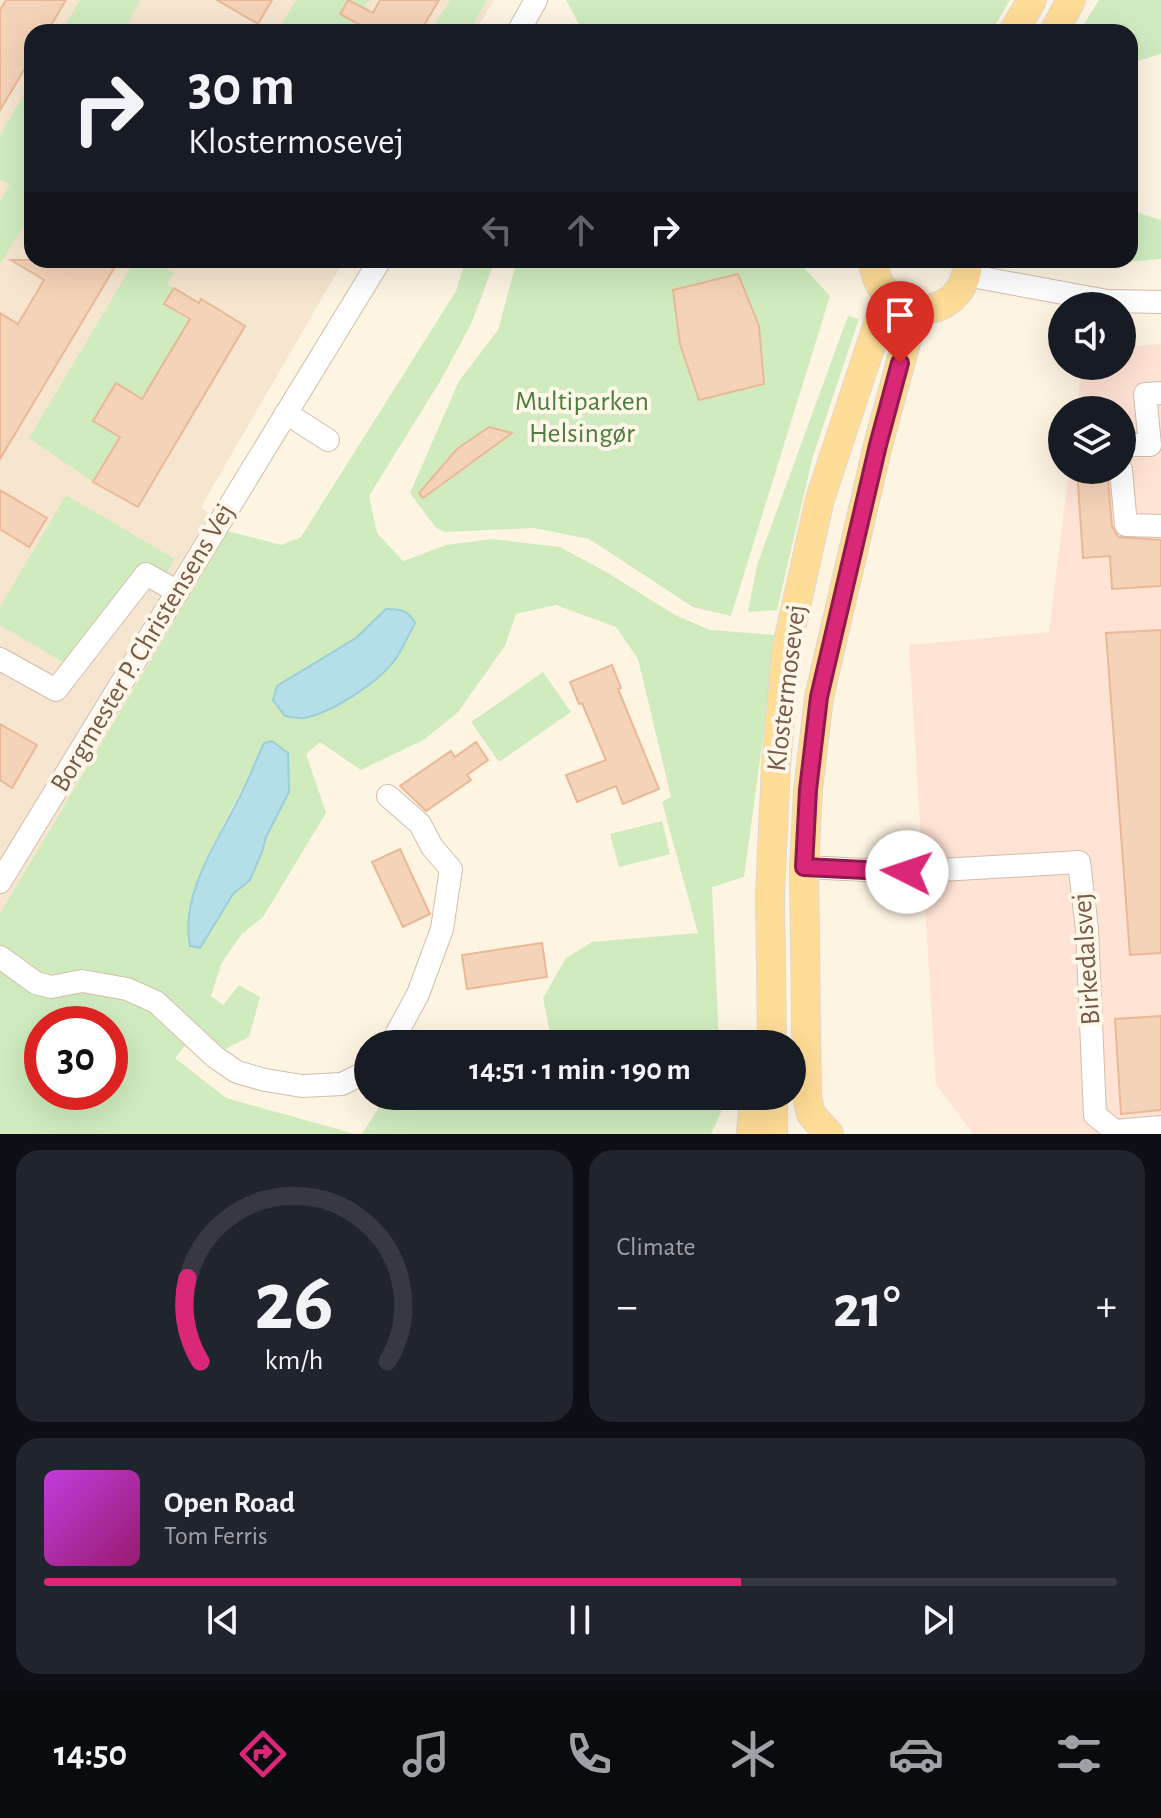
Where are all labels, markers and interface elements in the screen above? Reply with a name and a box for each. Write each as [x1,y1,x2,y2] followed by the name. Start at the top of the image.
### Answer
[56,56,160,160] icon: right
[188,59,295,115] text: 30 m
[188,124,404,160] text: Klostermosevej
[475,208,519,252] icon: left
[559,208,603,252] icon: ahead
[643,208,687,252] icon: right
[866,281,934,363] pin
[1048,292,1136,484] map controls
[1048,292,1136,380] button: sound
[878,293,922,337] icon: arrive
[515,388,649,448] park label: Multiparken Helsingør
[1048,396,1136,484] button: layers
[46,499,240,797] street label: Borgmester P. Christensens Vej
[763,603,811,773] street label: Klostermosevej
[865,830,949,914] position arrow
[1068,892,1106,1026] street label: Birkedalsvej
[24,1006,128,1110] speed limit sign: 30
[469,1055,691,1085] text: 14:51 · 1 min · 190 m
[617,1234,695,1260] text: Climate
[255,1261,334,1345] text: 26
[833,1278,900,1338] text: 21°
[617,1285,638,1329] text: −
[1096,1285,1117,1329] text: +
[265,1346,324,1375] text: km/h
[164,1488,295,1518] text: Open Road
[164,1523,268,1549] text: Tom Ferris
[201,1598,245,1642] icon: previous
[558,1598,602,1642] icon: pause
[916,1598,960,1642] icon: next
[235,1726,291,1782] icon: directions
[398,1726,454,1782] icon: music
[561,1726,617,1782] icon: phone
[725,1726,781,1782] icon: climate
[888,1726,944,1782] icon: car
[1051,1726,1107,1782] icon: filters
[54,1736,127,1772] text: 14:50

